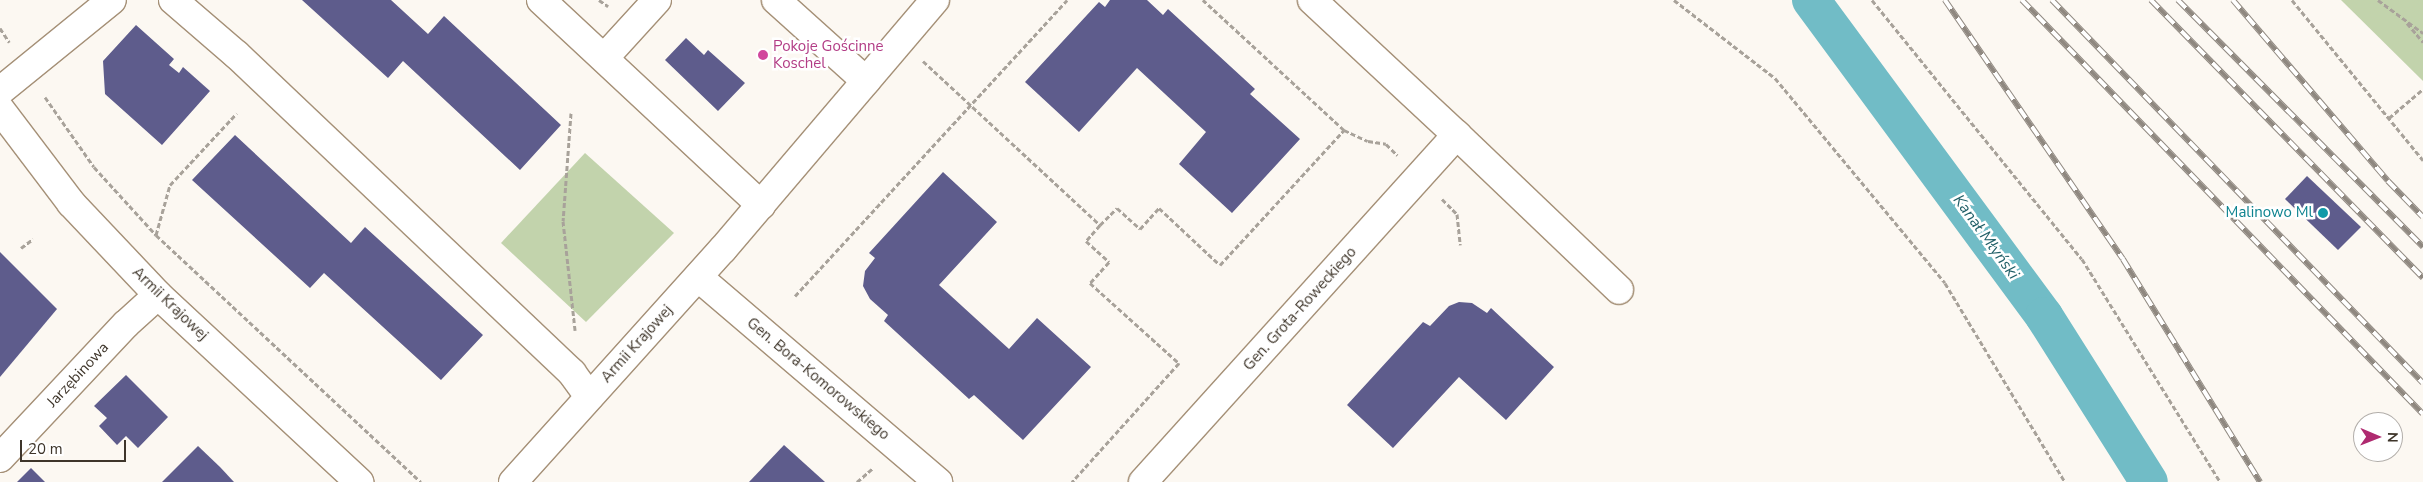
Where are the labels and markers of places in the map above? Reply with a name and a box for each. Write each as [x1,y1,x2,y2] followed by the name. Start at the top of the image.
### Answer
[773,37,883,72] place label: Pokoje Gościnne Koschel
[757,49,769,61] marker: Pokoje Gościnne Koschel
[2226,204,2313,222] place label: Malinowo Ml
[2317,207,2329,219] marker: Malinowo Ml

